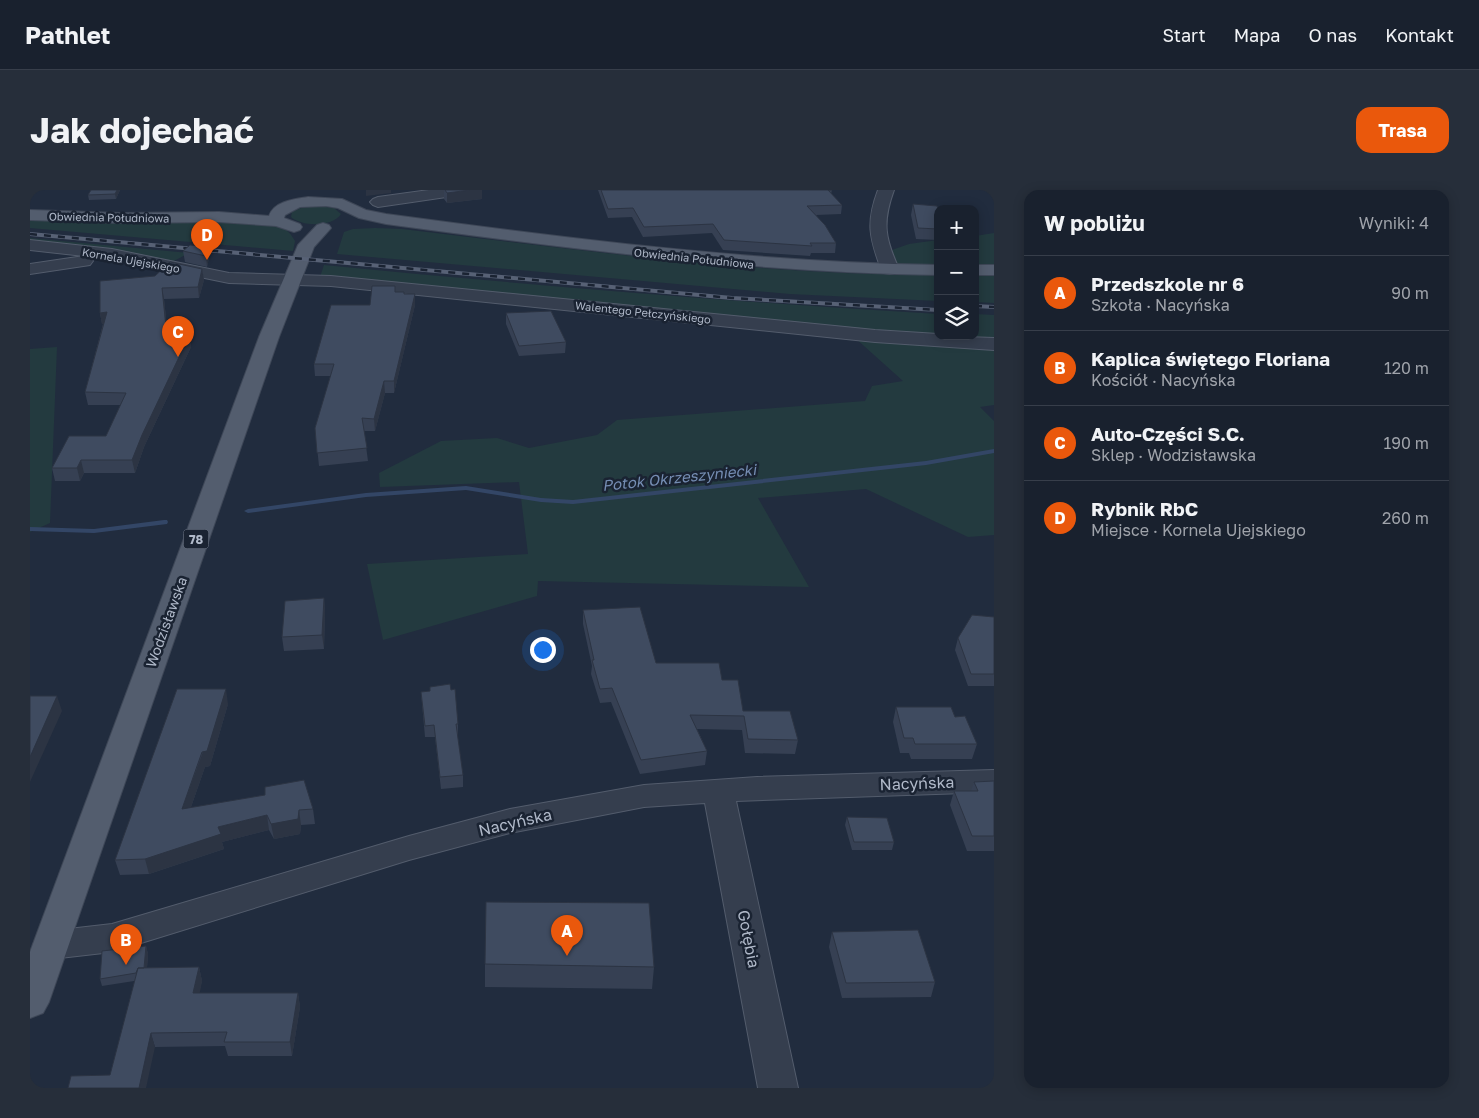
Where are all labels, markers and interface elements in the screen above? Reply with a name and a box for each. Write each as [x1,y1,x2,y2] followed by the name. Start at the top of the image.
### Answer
[25,20,110,49] text: Pathlet
[1163,24,1206,46] text: Start
[1234,24,1281,46] text: Mapa
[1309,24,1357,46] text: O nas
[1385,24,1454,46] text: Kontakt
[1356,107,1449,153] button: Trasa
[30,109,254,151] text: Jak dojechać
[934,205,979,340] map controls
[934,205,979,250] button: +
[49,209,169,225] street label: Obwiednia Południowa
[1044,210,1145,236] text: W pobliżu
[1359,213,1429,233] text: Wyniki: 4
[191,219,223,260] pin: D
[81,245,181,275] street label: Kornela Ujejskiego
[633,245,755,271] street label: Obwiednia Południowa
[934,250,979,295] button: −
[1091,272,1244,295] text: Przedszkole nr 6
[1054,283,1066,303] text: A
[1391,283,1429,303] text: 90 m
[934,295,979,340] button: layers
[1091,295,1230,315] text: Szkoła · Nacyńska
[575,298,712,326] street label: Walentego Pełczyńskiego
[162,316,194,357] pin: C
[1091,347,1330,370] text: Kaplica świętego Floriana
[1054,358,1066,378] text: B
[1384,358,1429,378] text: 120 m
[1091,370,1236,390] text: Kościół · Nacyńska
[1091,422,1245,445] text: Auto-Części S.C.
[1054,433,1066,453] text: C
[1383,433,1429,453] text: 190 m
[1091,445,1256,465] text: Sklep · Wodzisławska
[601,460,759,495] water label: Potok Okrzeszyniecki
[1091,497,1198,520] text: Rybnik RbC
[1054,508,1066,528] text: D
[1382,508,1429,528] text: 260 m
[1091,520,1306,540] text: Miejsce · Kornela Ujejskiego
[184,529,208,548] road number: 78
[142,574,190,670] street label: Wodzisławska
[530,637,556,663] your location
[879,772,955,794] street label: Nacyńska
[476,804,554,840] street label: Nacyńska
[734,908,764,970] street label: Gołębia
[551,915,583,956] pin: A
[110,924,142,965] pin: B

